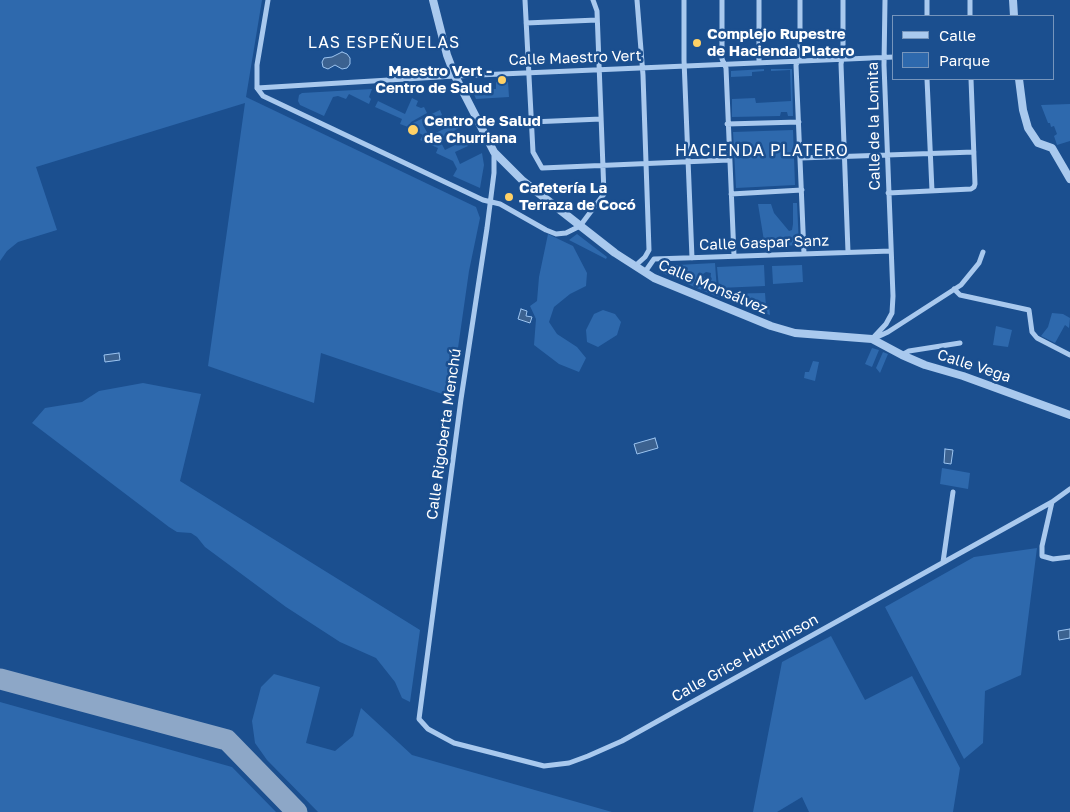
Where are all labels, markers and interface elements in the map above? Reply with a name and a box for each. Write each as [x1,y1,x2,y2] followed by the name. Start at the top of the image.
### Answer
[892,15,1055,80] legend
[707,25,855,60] place label: Complejo Rupestre de Hacienda Platero
[939,26,976,44] text: Calle
[306,33,462,53] district label: LAS ESPEÑUELAS
[691,37,703,49] marker: Complejo Rupestre de Hacienda Platero
[508,47,642,69] street label: Calle Maestro Vert
[939,51,990,69] text: Parque
[375,62,492,97] place label: Maestro Vert - Centro de Salud
[864,62,884,190] street label: Calle de la Lomita
[496,74,508,86] marker: Maestro Vert - Centro de Salud
[424,112,541,147] place label: Centro de Salud de Churriana
[406,123,420,137] marker: Centro de Salud de Churriana
[673,141,851,161] district label: HACIENDA PLATERO
[519,179,636,214] place label: Cafetería La Terraza de Cocó
[503,191,515,203] marker: Cafetería La Terraza de Cocó
[699,232,829,254] street label: Calle Gaspar Sanz
[656,256,770,318] street label: Calle Monsálvez
[935,346,1013,386] street label: Calle Vega
[423,347,465,521] street label: Calle Rigoberta Menchú
[669,610,821,706] street label: Calle Grice Hutchinson

